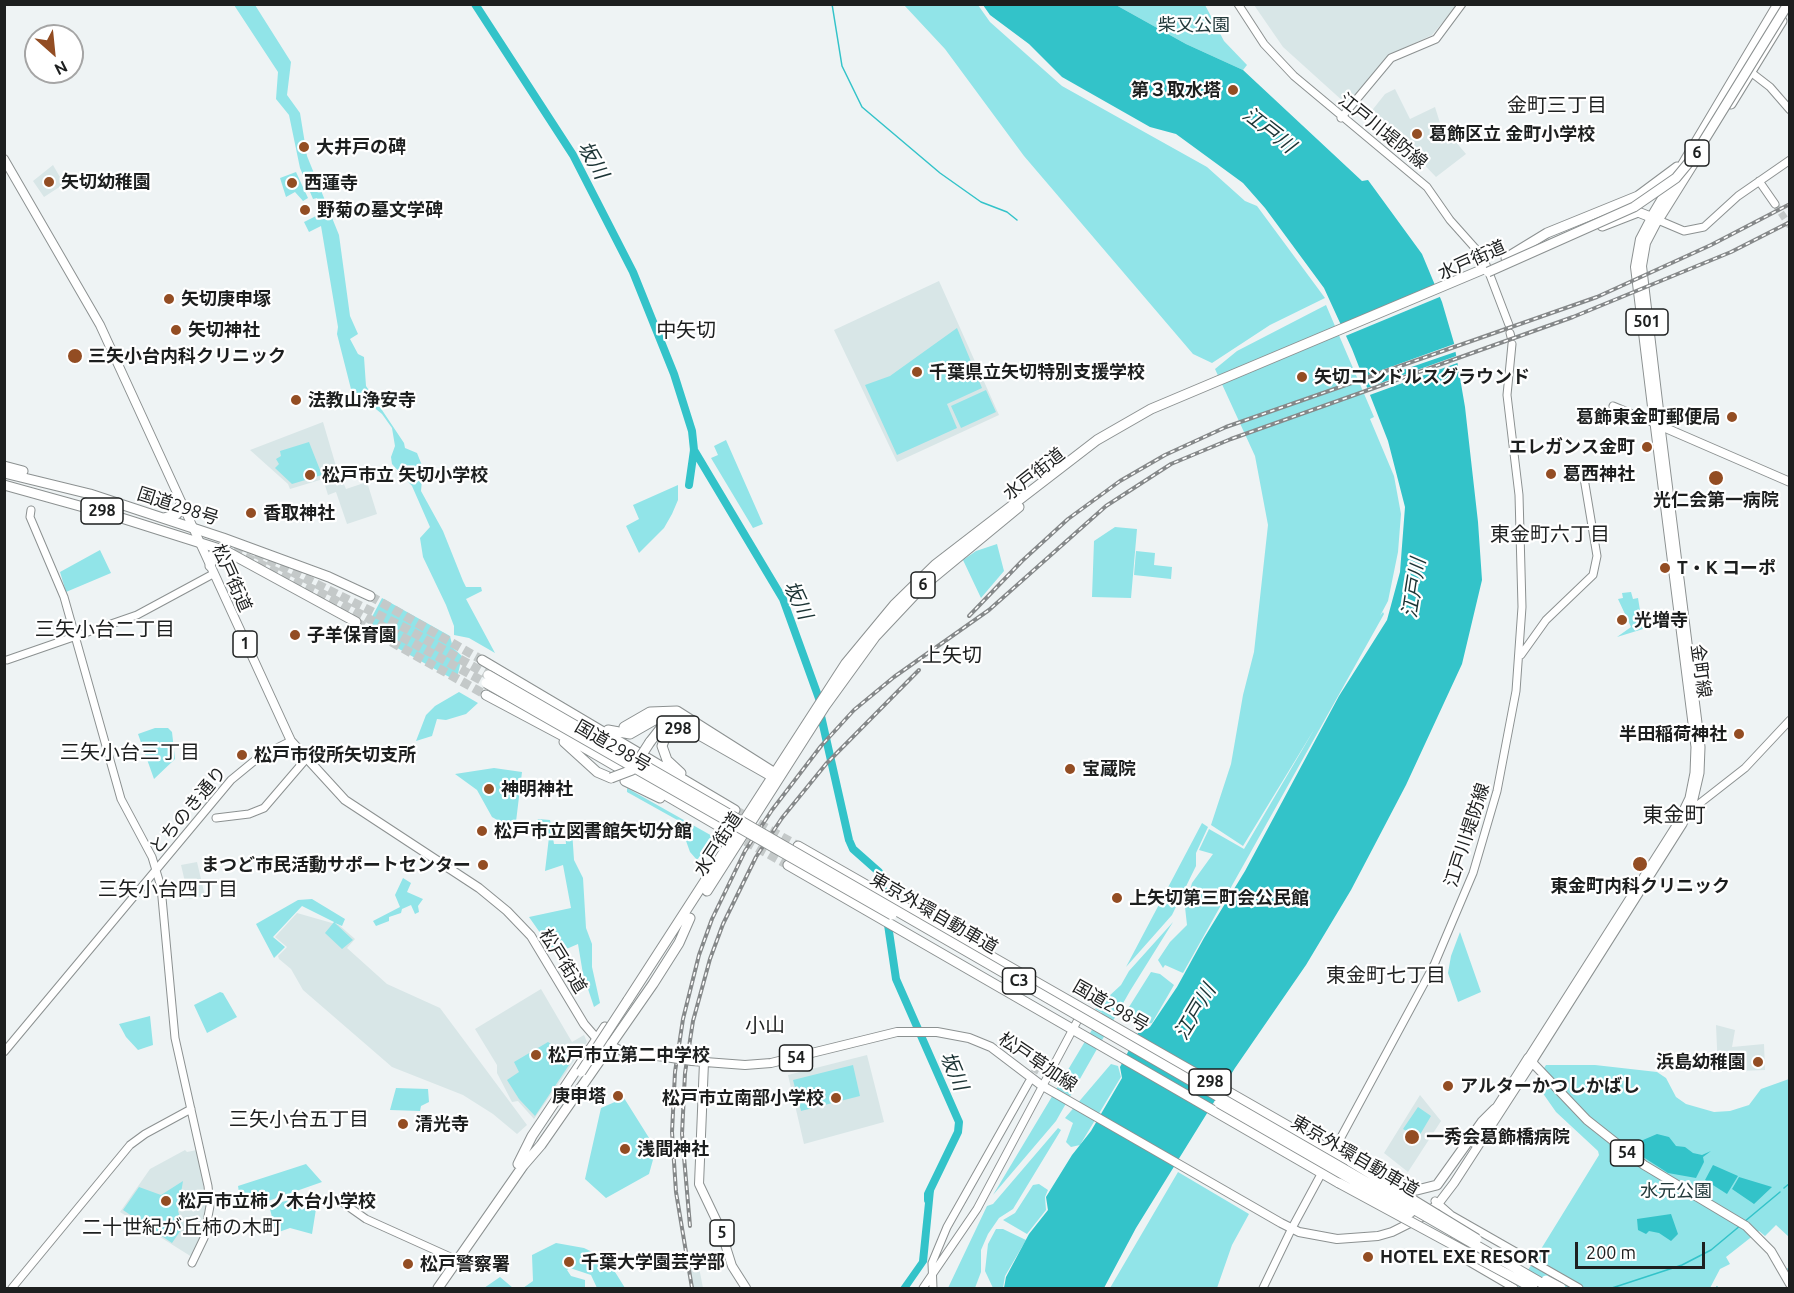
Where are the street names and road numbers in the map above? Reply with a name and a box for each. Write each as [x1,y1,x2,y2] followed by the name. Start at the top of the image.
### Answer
[1334,89,1432,173] street label: 江戸川堤防線
[1685,140,1709,166] road number: 6
[1435,235,1509,285] street label: 水戸街道
[1626,309,1668,335] road number: 501
[999,443,1069,505] street label: 水戸街道
[135,483,221,529] street label: 国道298号
[81,498,123,524] road number: 298
[207,541,257,615] street label: 松戸街道
[911,572,935,598] road number: 6
[233,631,257,657] road number: 1
[1687,643,1715,699] street label: 金町線
[571,716,655,776] street label: 国道298号
[657,716,699,742] road number: 298
[145,762,231,858] street label: とちのき通り
[1440,780,1494,890] street label: 江戸川堤防線
[689,808,747,880] street label: 水戸街道
[866,868,1002,958] street label: 東京外環自動車道
[535,925,591,997] street label: 松戸街道
[1002,968,1036,994] road number: C3
[1069,976,1153,1036] street label: 国道298号
[995,1028,1081,1096] street label: 松戸草加線
[780,1045,812,1071] road number: 54
[1189,1069,1231,1095] road number: 298
[1287,1111,1423,1201] street label: 東京外環自動車道
[1610,1140,1644,1166] road number: 54
[710,1220,734,1246] road number: 5

